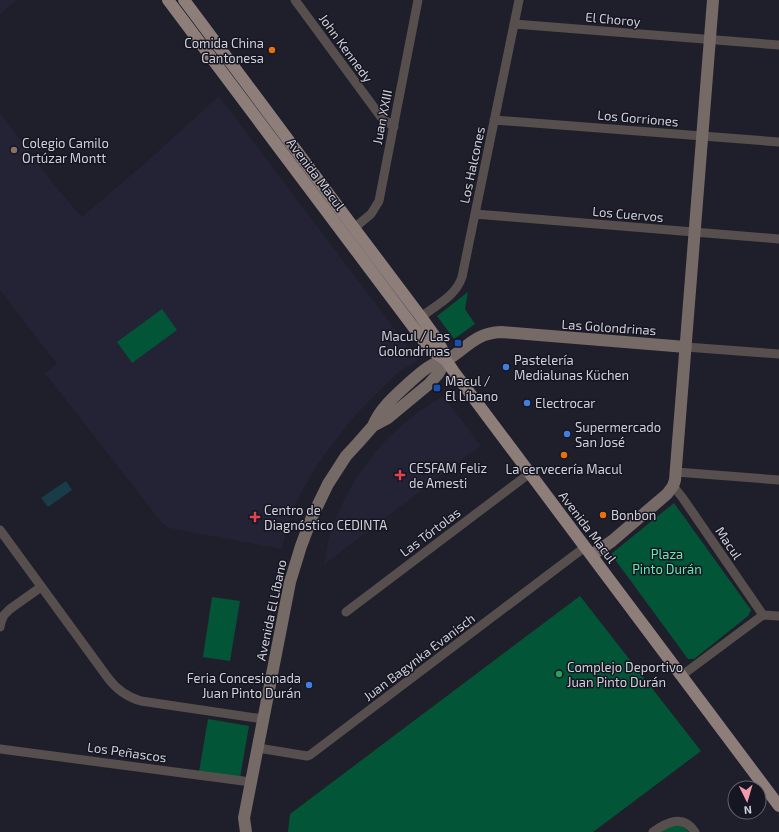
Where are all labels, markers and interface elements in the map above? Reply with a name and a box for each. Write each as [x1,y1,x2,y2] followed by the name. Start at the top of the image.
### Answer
[585,9,641,29] street label: El Choroy
[316,11,376,85] street label: John Kennedy
[184,35,264,66] place label: Comida China Cantonesa
[267,45,277,55] marker: Comida China Cantonesa
[369,88,395,146] street label: Juan XXIII
[597,106,679,130] street label: Los Gorriones
[456,125,488,205] street label: Los Halcones
[22,135,109,166] place label: Colegio Camilo Ortúzar Montt
[284,135,348,213] street label: Avenida Macul
[9,145,19,155] marker: Colegio Camilo Ortúzar Montt
[592,203,664,225] street label: Los Cuervos
[561,316,657,338] street label: Las Golondrinas
[378,328,450,359] place label: Macul / Las Golondrinas
[453,338,463,348] marker: Macul / Las Golondrinas
[514,352,629,383] place label: Pastelería Medialunas Küchen
[501,362,511,372] marker: Pastelería Medialunas Küchen
[445,373,498,404] place label: Macul / El Líbano
[432,383,442,393] marker: Macul / El Líbano
[535,395,596,411] place label: Electrocar
[522,398,532,408] marker: Electrocar
[575,419,661,450] place label: Supermercado San José
[562,429,572,439] marker: Supermercado San José
[559,450,569,460] marker: La cervecería Macul
[409,460,487,491] place label: CESFAM Feliz de Amesti
[506,461,623,477] place label: La cervecería Macul
[394,469,406,481] marker: CESFAM Feliz de Amesti
[556,488,620,566] street label: Avenida Macul
[264,502,387,533] place label: Centro de Diagnóstico CEDINTA
[397,504,463,560] street label: Las Tórtolas
[611,507,656,523] place label: Bonbon
[598,510,608,520] marker: Bonbon
[249,511,261,523] marker: Centro de Diagnóstico CEDINTA
[712,524,746,563] street label: Macul
[632,546,702,577] park label: Plaza Pinto Durán
[252,558,290,662] street label: Avenida El Líbano
[360,610,478,704] street label: Juan Bagynka Evanisch
[567,659,683,690] place label: Complejo Deportivo Juan Pinto Durán
[554,669,564,679] marker: Complejo Deportivo Juan Pinto Durán
[187,670,301,701] place label: Feria Concesionada Juan Pinto Durán
[304,680,314,690] marker: Feria Concesionada Juan Pinto Durán
[86,739,168,765] street label: Los Peñascos
[727,780,767,820] north arrow
[743,804,752,817] text: N

